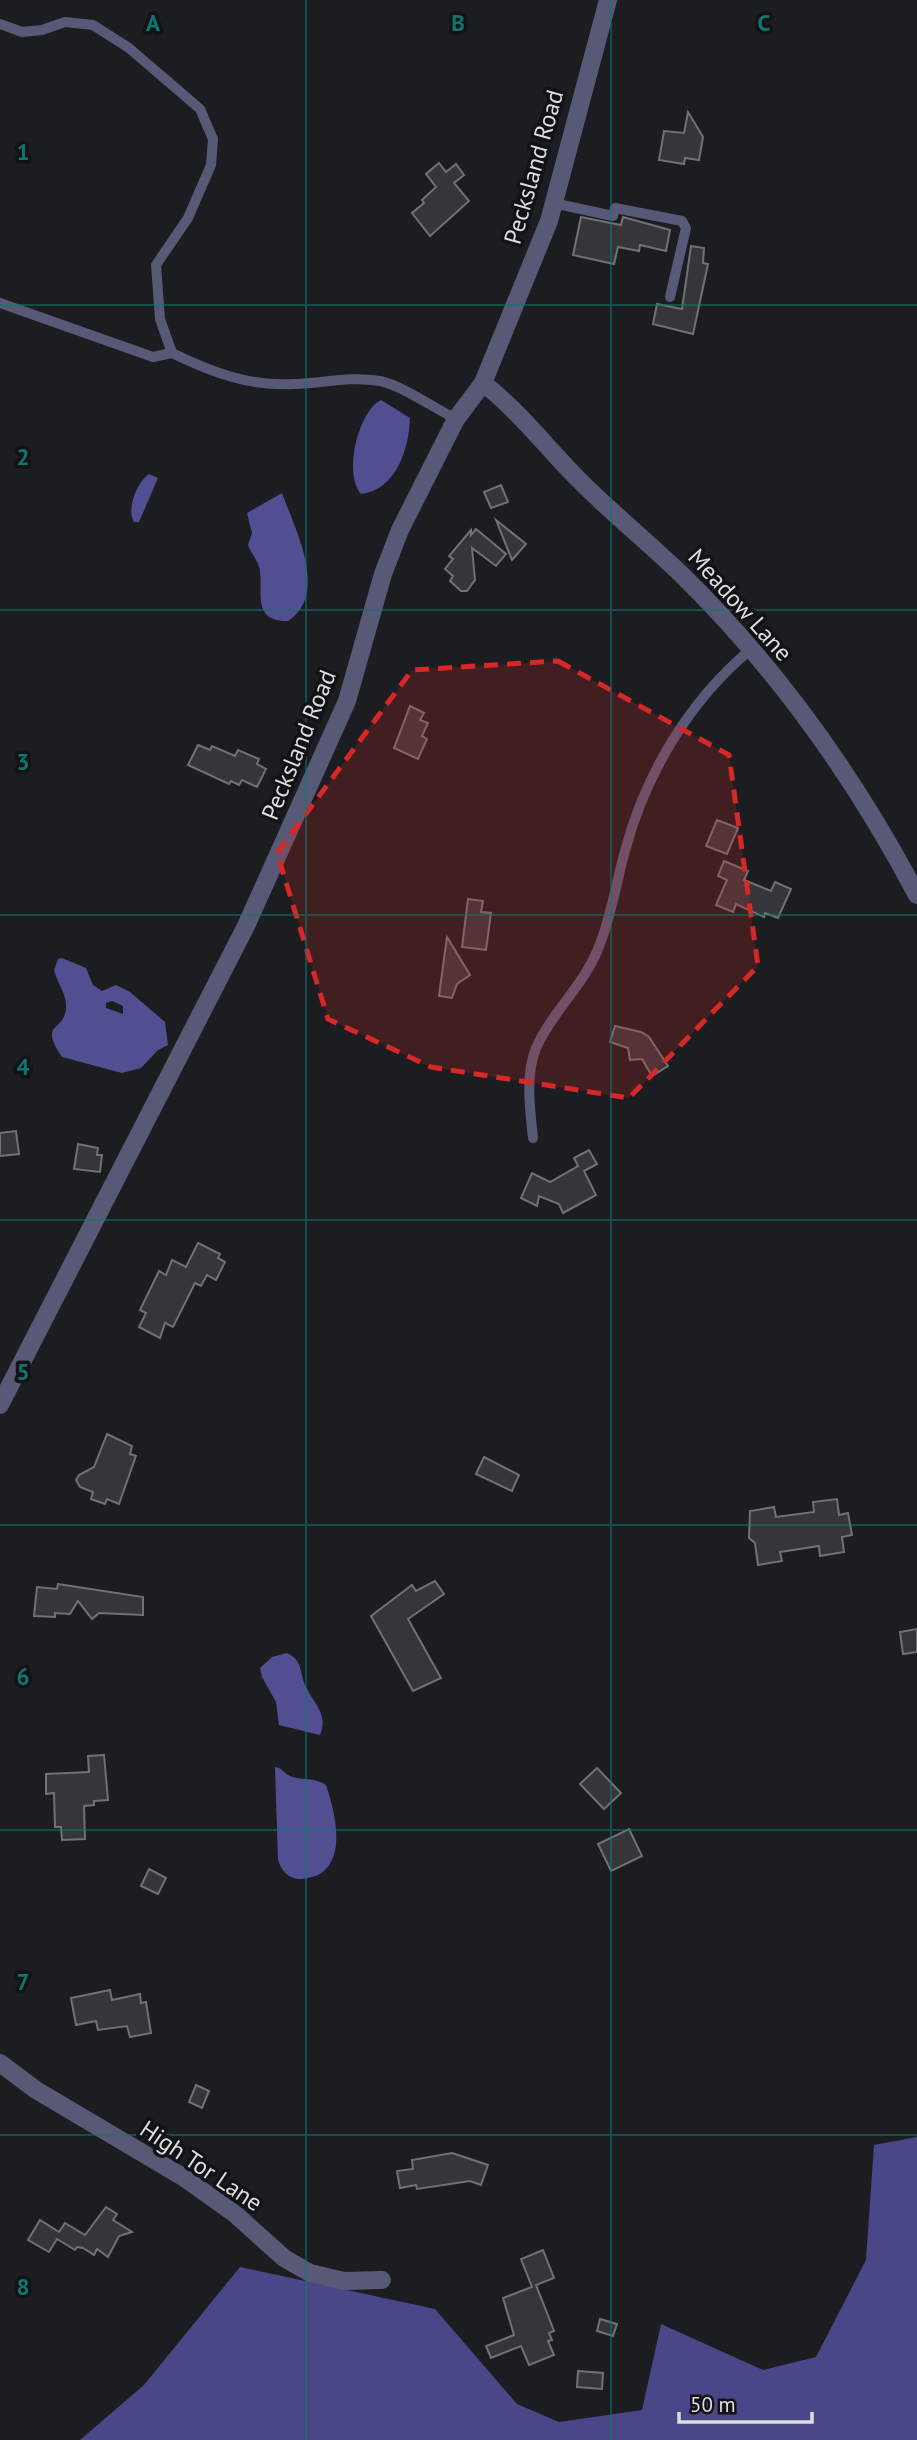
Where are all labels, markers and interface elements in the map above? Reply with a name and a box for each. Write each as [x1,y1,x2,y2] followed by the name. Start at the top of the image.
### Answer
[146,8,160,37] text: A
[451,8,465,37] text: B
[758,8,771,37] text: C
[497,86,570,248] street label: Pecksland Road
[16,137,30,166] text: 1
[16,442,30,471] text: 2
[682,542,799,668] street label: Meadow Lane
[254,665,343,824] street label: Pecksland Road
[16,747,30,776] text: 3
[16,1052,30,1081] text: 4
[16,1357,30,1386] text: 5
[16,1662,30,1691] text: 6
[16,1967,30,1996] text: 7
[134,2113,268,2218] street label: High Tor Lane
[16,2272,30,2301] text: 8
[679,2380,812,2424] scale bar
[690,2391,736,2418] text: 50 m

